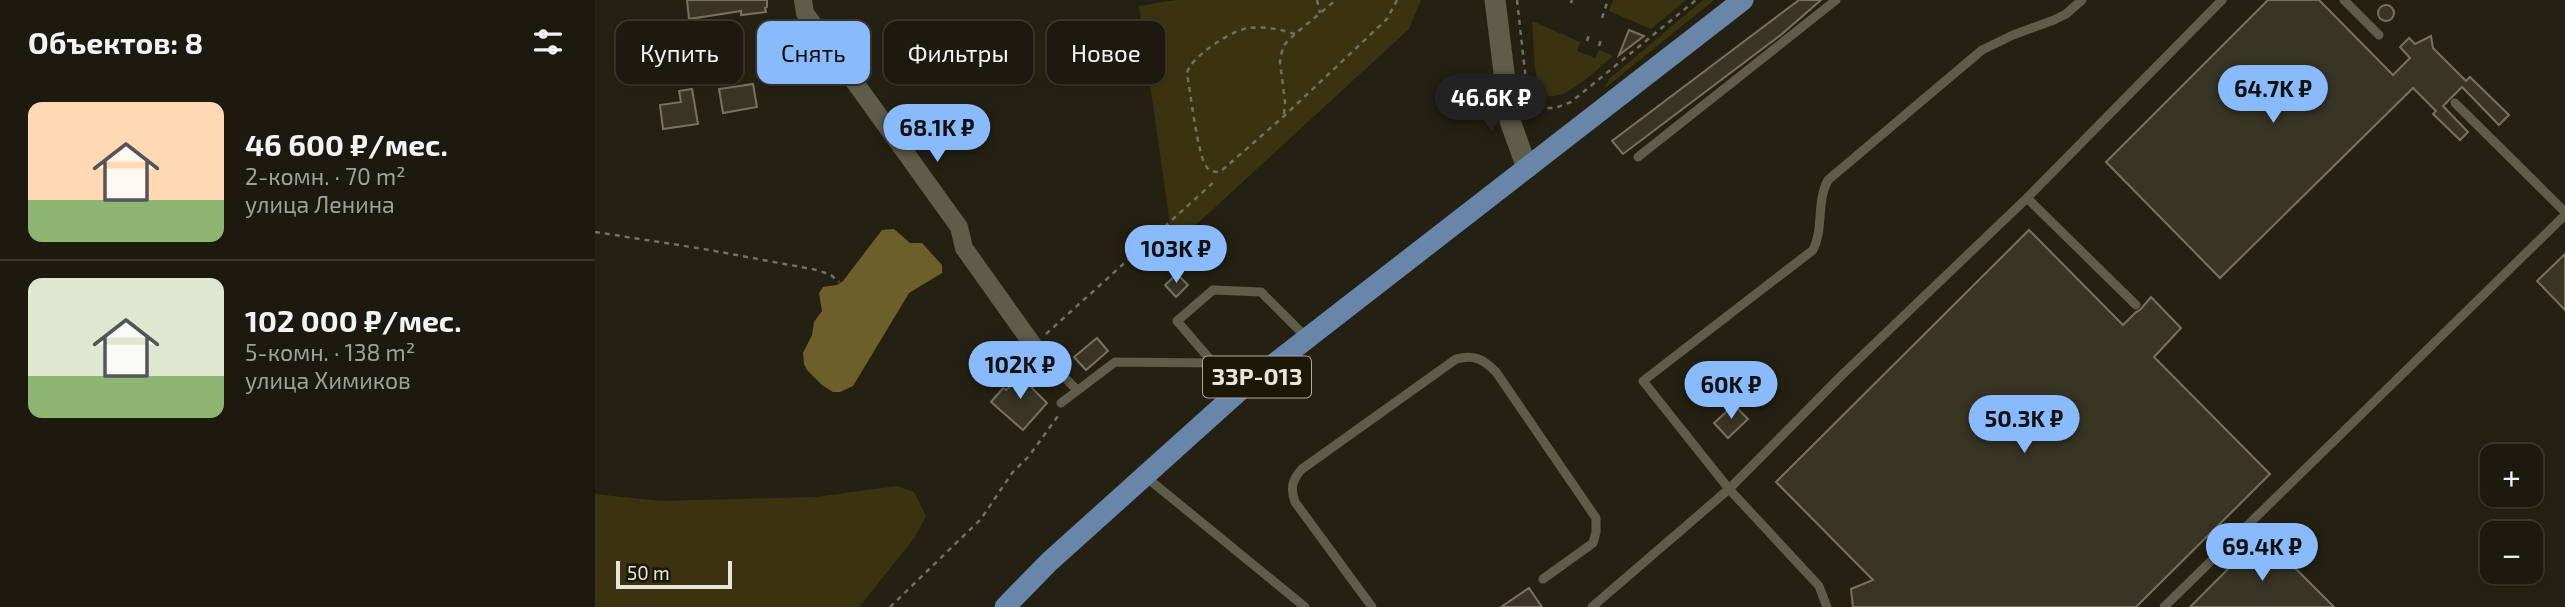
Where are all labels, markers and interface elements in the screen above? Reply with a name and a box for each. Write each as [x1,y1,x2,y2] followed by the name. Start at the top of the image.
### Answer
[616,21,743,84] chip: Купить
[757,21,870,84] chip: Снять
[884,21,1033,84] chip: Фильтры
[1047,21,1165,84] chip: Новое
[529,23,567,61] icon: filters
[28,24,203,60] text: Объектов: 8
[2208,66,2338,125] pin: 64.7K ₽
[1426,74,1556,134] pin: 46.6K ₽
[2234,74,2312,102] text: 64.7K ₽
[1451,83,1531,111] text: 46.6K ₽
[872,104,1002,164] pin: 68.1K ₽
[899,113,975,141] text: 68.1K ₽
[245,126,448,162] text: 46 600 ₽/мес.
[84,130,168,214] icon: home
[245,162,406,190] text: 2-комн. · 70 m²
[245,190,395,218] text: улица Ленина
[1119,226,1233,285] pin: 103K ₽
[1141,234,1211,262] text: 103K ₽
[245,302,461,338] text: 102 000 ₽/мес.
[84,306,168,390] icon: home
[245,338,415,366] text: 5-комн. · 138 m²
[963,342,1077,401] pin: 102K ₽
[985,350,1055,378] text: 102K ₽
[1203,356,1311,398] road number: 33Р-013
[1682,362,1780,421] pin: 60K ₽
[245,366,411,394] text: улица Химиков
[1701,370,1762,398] text: 60K ₽
[1959,396,2089,455] pin: 50.3K ₽
[1985,404,2063,432] text: 50.3K ₽
[2480,444,2543,584] map controls
[2480,444,2543,507] button: +
[2480,521,2543,584] button: −
[2197,524,2327,583] pin: 69.4K ₽
[2222,532,2302,560] text: 69.4K ₽
[616,558,731,590] scale bar
[627,561,670,584] text: 50 m

